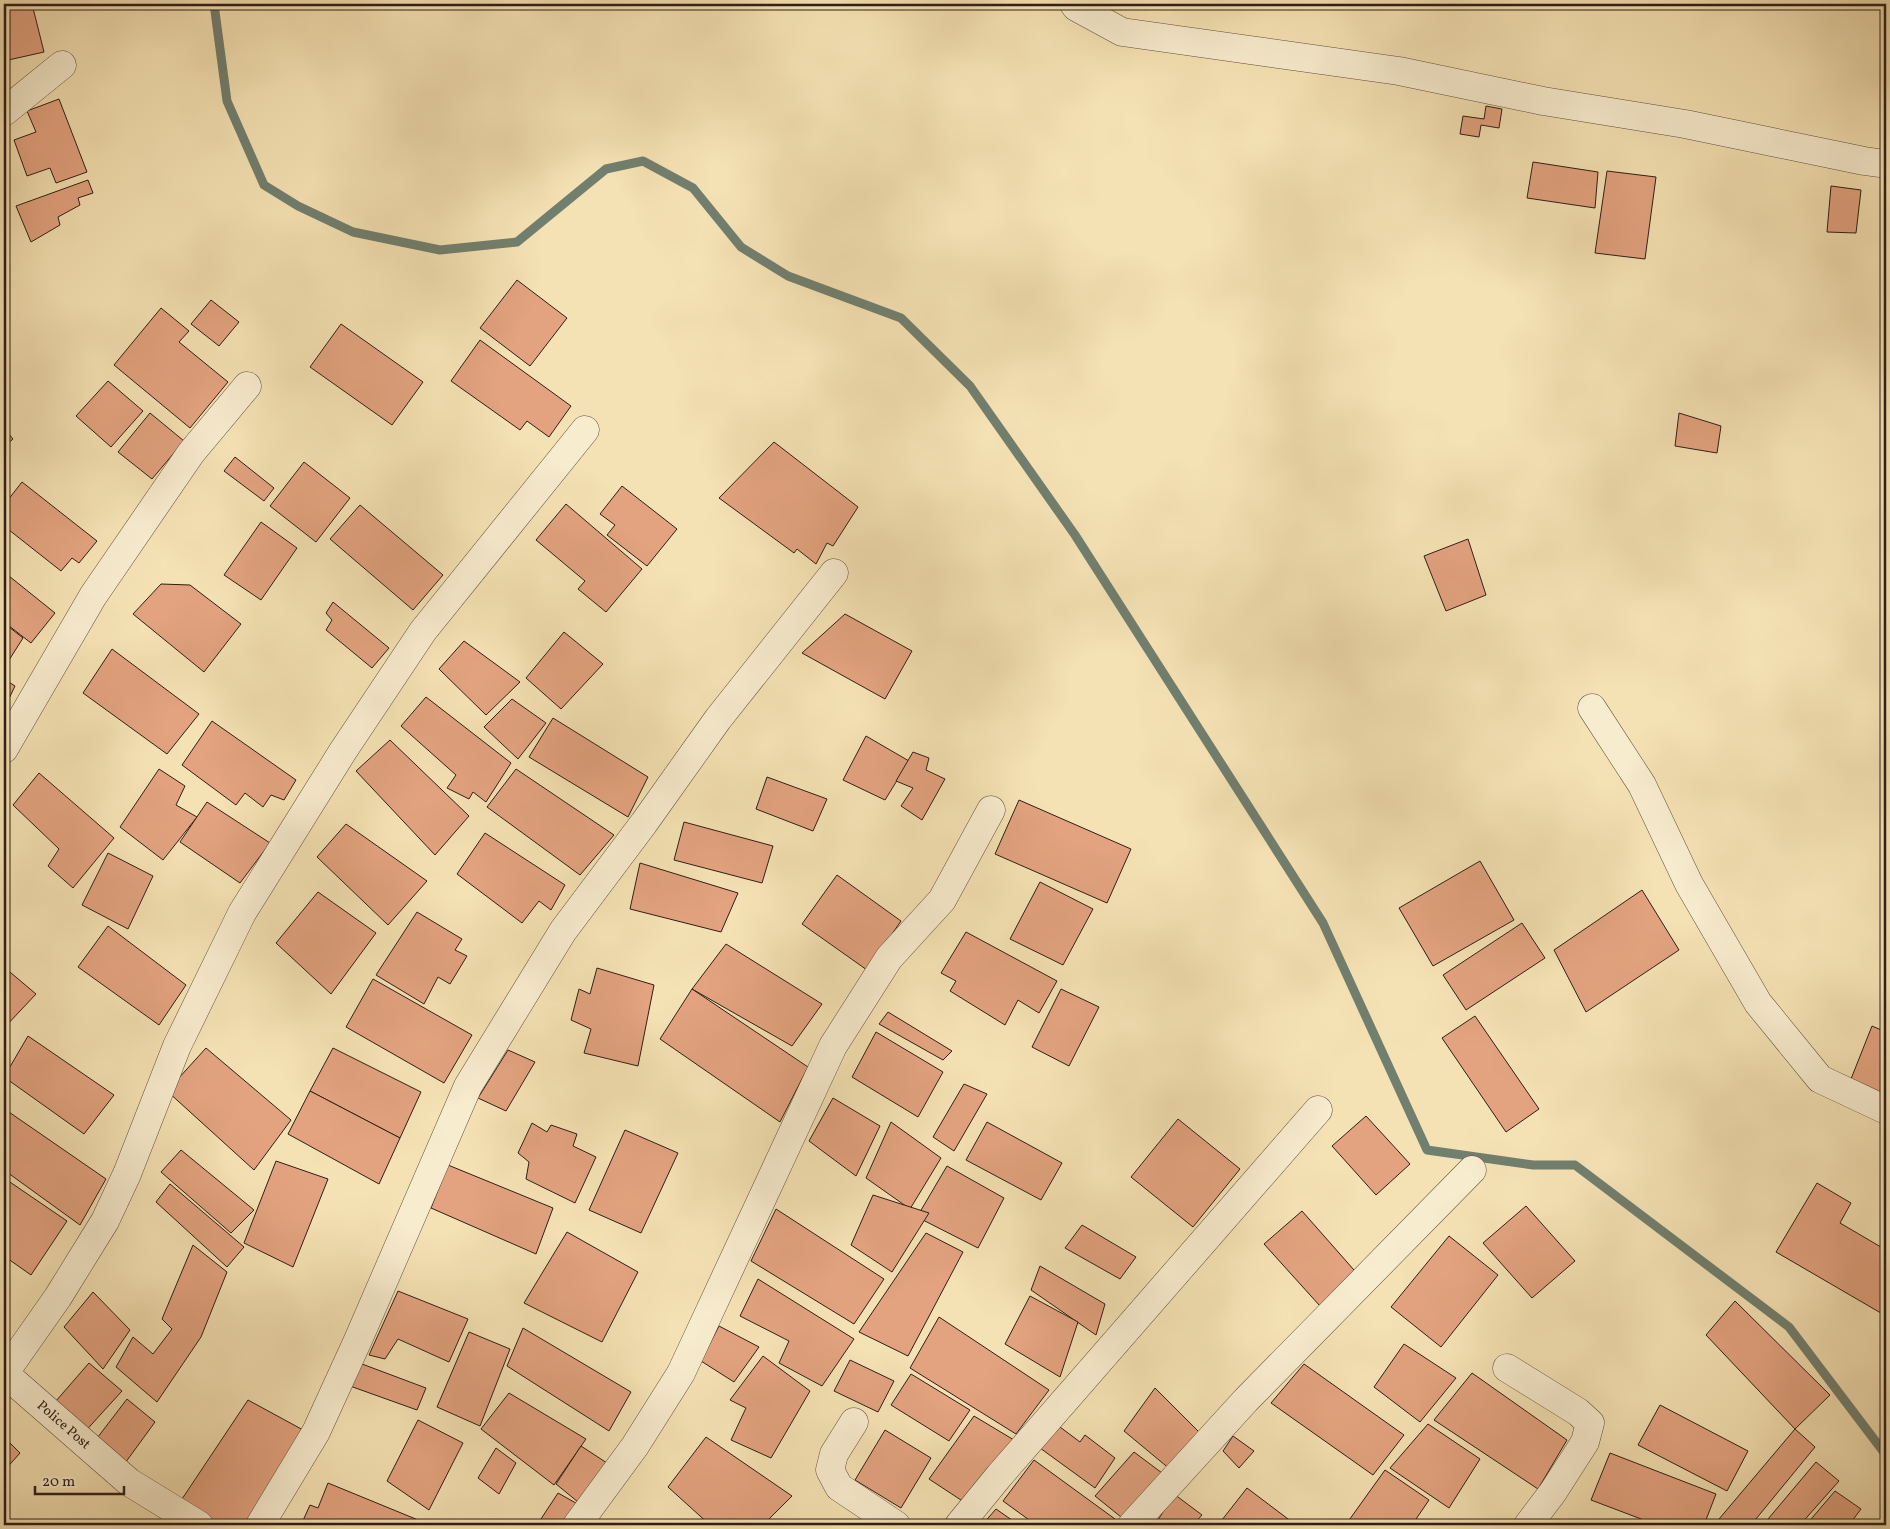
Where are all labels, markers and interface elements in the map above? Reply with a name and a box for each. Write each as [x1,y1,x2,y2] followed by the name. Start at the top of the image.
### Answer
[33,1396,95,1454] street label: Police Post
[35,1464,124,1496] scale bar
[42,1472,75,1493] text: 20 m

